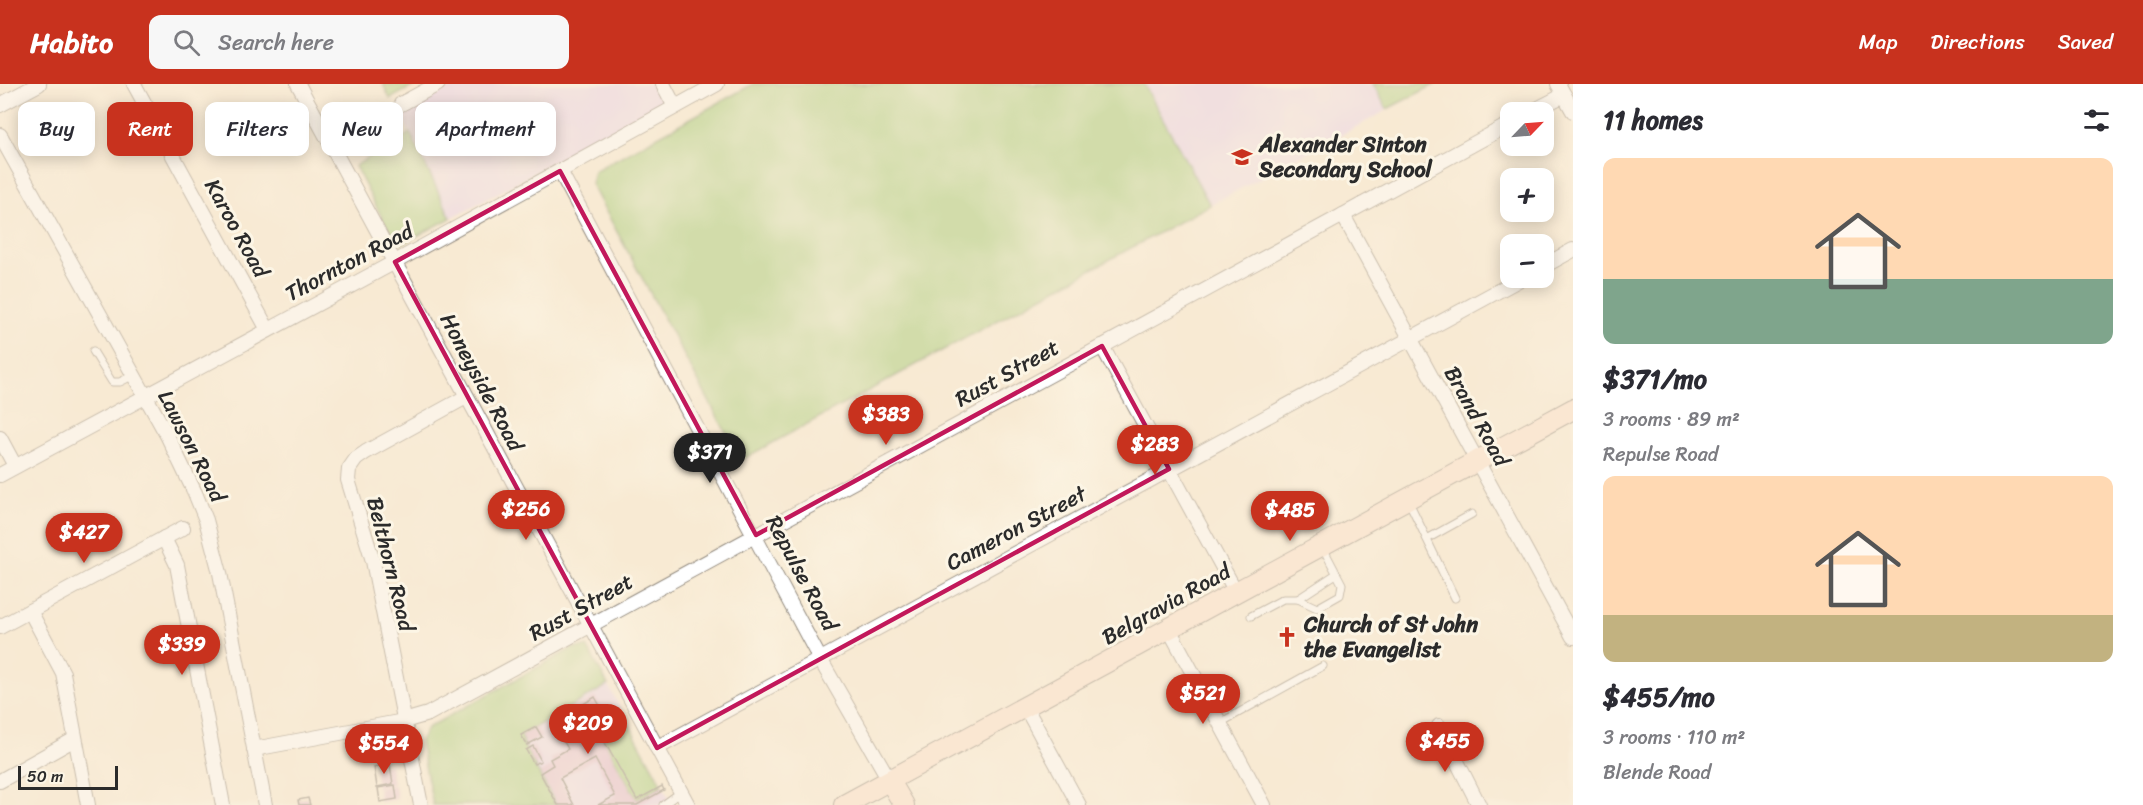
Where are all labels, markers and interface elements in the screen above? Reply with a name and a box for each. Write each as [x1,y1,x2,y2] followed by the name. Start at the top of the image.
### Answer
[149,15,569,69] search box
[30,18,113,67] text: Habito
[218,23,334,62] text: Search here
[1859,23,1897,61] text: Map
[1930,23,2025,61] text: Directions
[2058,23,2113,61] text: Saved
[170,26,203,59] icon: search
[1603,97,1703,143] text: 11 homes
[18,102,95,156] chip: Buy
[107,102,193,156] chip: Rent
[205,102,309,156] chip: Filters
[321,102,403,156] chip: New
[415,102,556,156] chip: Apartment
[1500,102,1554,156] north arrow
[1500,102,1554,288] map controls
[2080,104,2113,137] icon: filters
[1258,125,1434,189] place label: Alexander Sinton Secondary School
[1230,145,1254,169] school or university icon: Alexander Sinton Secondary School
[1500,168,1554,222] button: +
[194,171,281,286] street label: Karoo Road
[1804,197,1912,305] icon: home
[278,211,422,312] street label: Thornton Road
[1500,234,1554,288] button: −
[429,306,536,460] street label: Honeyside Road
[947,328,1067,418] street label: Rust Street
[1603,356,1707,402] text: $371/mo
[1433,358,1521,475] street label: Brand Road
[147,383,238,511] street label: Lawson Road
[850,395,922,446] pin: $383
[862,397,910,432] text: $383
[1603,402,1740,437] text: 3 rooms · 89 m²
[1119,425,1191,476] pin: $283
[1131,427,1179,462] text: $283
[674,433,746,484] pin: $371
[688,435,732,470] text: $371
[1603,437,1718,472] text: Repulse Road
[939,474,1094,581] street label: Cameron Street
[490,490,562,541] pin: $256
[1254,491,1326,542] pin: $485
[502,492,550,527] text: $256
[355,493,427,637] street label: Belthorn Road
[1265,493,1315,528] text: $485
[755,508,850,639] street label: Repulse Road
[48,513,120,564] pin: $427
[60,515,108,550] text: $427
[1804,515,1912,623] icon: home
[1094,552,1239,656] street label: Belgravia Road
[521,562,641,652] street label: Rust Street
[1303,605,1478,669] place label: Church of St John the Evangelist
[146,625,218,676] pin: $339
[1275,625,1299,649] church icon: Church of St John the Evangelist
[158,627,206,662] text: $339
[1167,674,1239,725] pin: $521
[1603,674,1715,720] text: $455/mo
[1180,676,1226,711] text: $521
[552,704,624,755] pin: $209
[563,706,613,741] text: $209
[1603,720,1745,755] text: 3 rooms · 110 m²
[1409,722,1481,773] pin: $455
[348,724,420,775] pin: $554
[1420,724,1470,759] text: $455
[359,726,409,761] text: $554
[1603,755,1711,790] text: Blende Road
[27,762,63,791] text: 50 m
[18,763,118,790] scale bar

